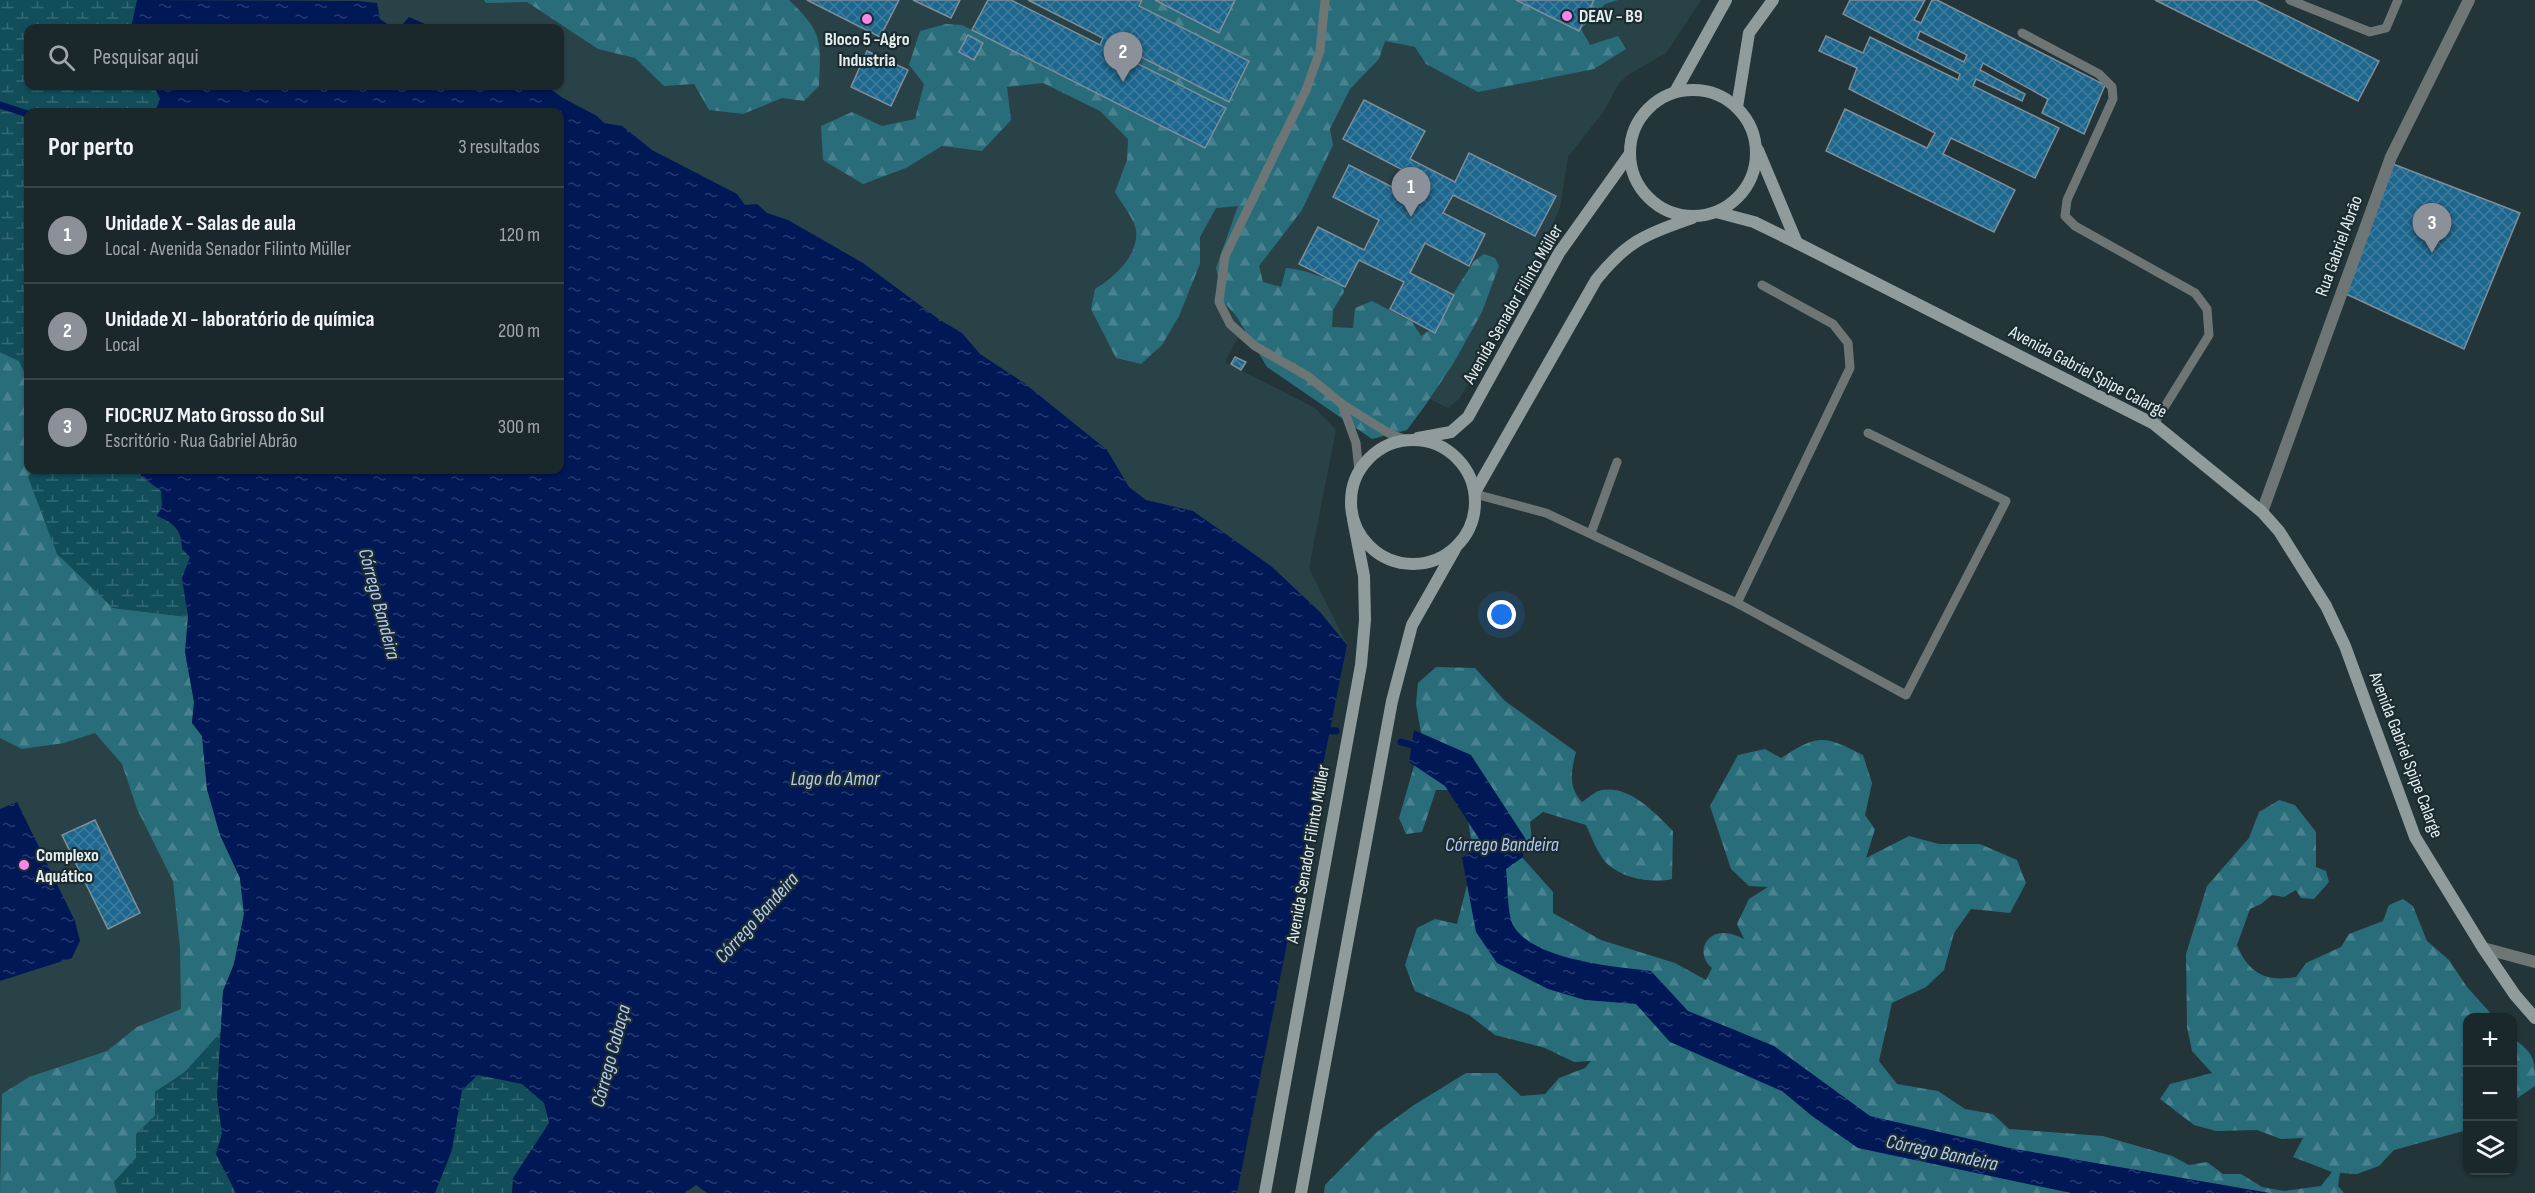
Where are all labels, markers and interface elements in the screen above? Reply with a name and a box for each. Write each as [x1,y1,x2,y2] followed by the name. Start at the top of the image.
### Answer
[1579,6,1642,27] place label: DEAV - B9
[1560,9,1574,23] marker: DEAV - B9
[860,12,874,26] marker: Bloco 5 -Agro Industria
[24,24,564,90] search box
[824,29,910,71] place label: Bloco 5 -Agro Industria
[1104,32,1142,82] pin: 2
[45,41,78,74] icon: search
[93,44,198,71] text: Pesquisar aqui
[48,132,134,163] text: Por perto
[458,135,540,159] text: 3 resultados
[1392,168,1430,217] pin: 1
[2311,193,2367,299] street label: Rua Gabriel Abrão
[2412,204,2452,253] pin: 3
[105,210,296,237] text: Unidade X - Salas de aula
[1458,220,1567,388] street label: Avenida Senador Filinto Müller
[64,223,71,247] text: 1
[500,223,540,247] text: 120 m
[105,237,351,261] text: Local · Avenida Senador Filinto Müller
[105,306,375,333] text: Unidade XI - laboratório de química
[63,319,72,343] text: 2
[498,319,540,343] text: 200 m
[2005,321,2171,423] street label: Avenida Gabriel Spipe Calarge
[105,333,140,357] text: Local
[105,402,324,429] text: FIOCRUZ Mato Grosso do Sul
[63,415,72,439] text: 3
[498,415,540,439] text: 300 m
[105,429,297,453] text: Escritório · Rua Gabriel Abrão
[353,546,405,662] water label: Córrego Bandeira
[1487,600,1516,629] your location
[2364,668,2447,841] street label: Avenida Gabriel Spipe Calarge
[1282,763,1334,946] street label: Avenida Senador Filinto Müller
[790,767,881,791] water label: Lago do Amor
[1445,833,1559,857] water label: Córrego Bandeira
[35,845,99,887] place label: Complexo Aquático
[17,858,31,872] marker: Complexo Aquático
[710,868,804,968] water label: Córrego Bandeira
[586,1002,636,1110] water label: Córrego Cabaça
[2463,1013,2517,1175] map controls
[2463,1013,2517,1067] button: +
[2463,1067,2517,1121] button: −
[2463,1121,2517,1175] button: layers
[1884,1129,2000,1177] water label: Córrego Bandeira

